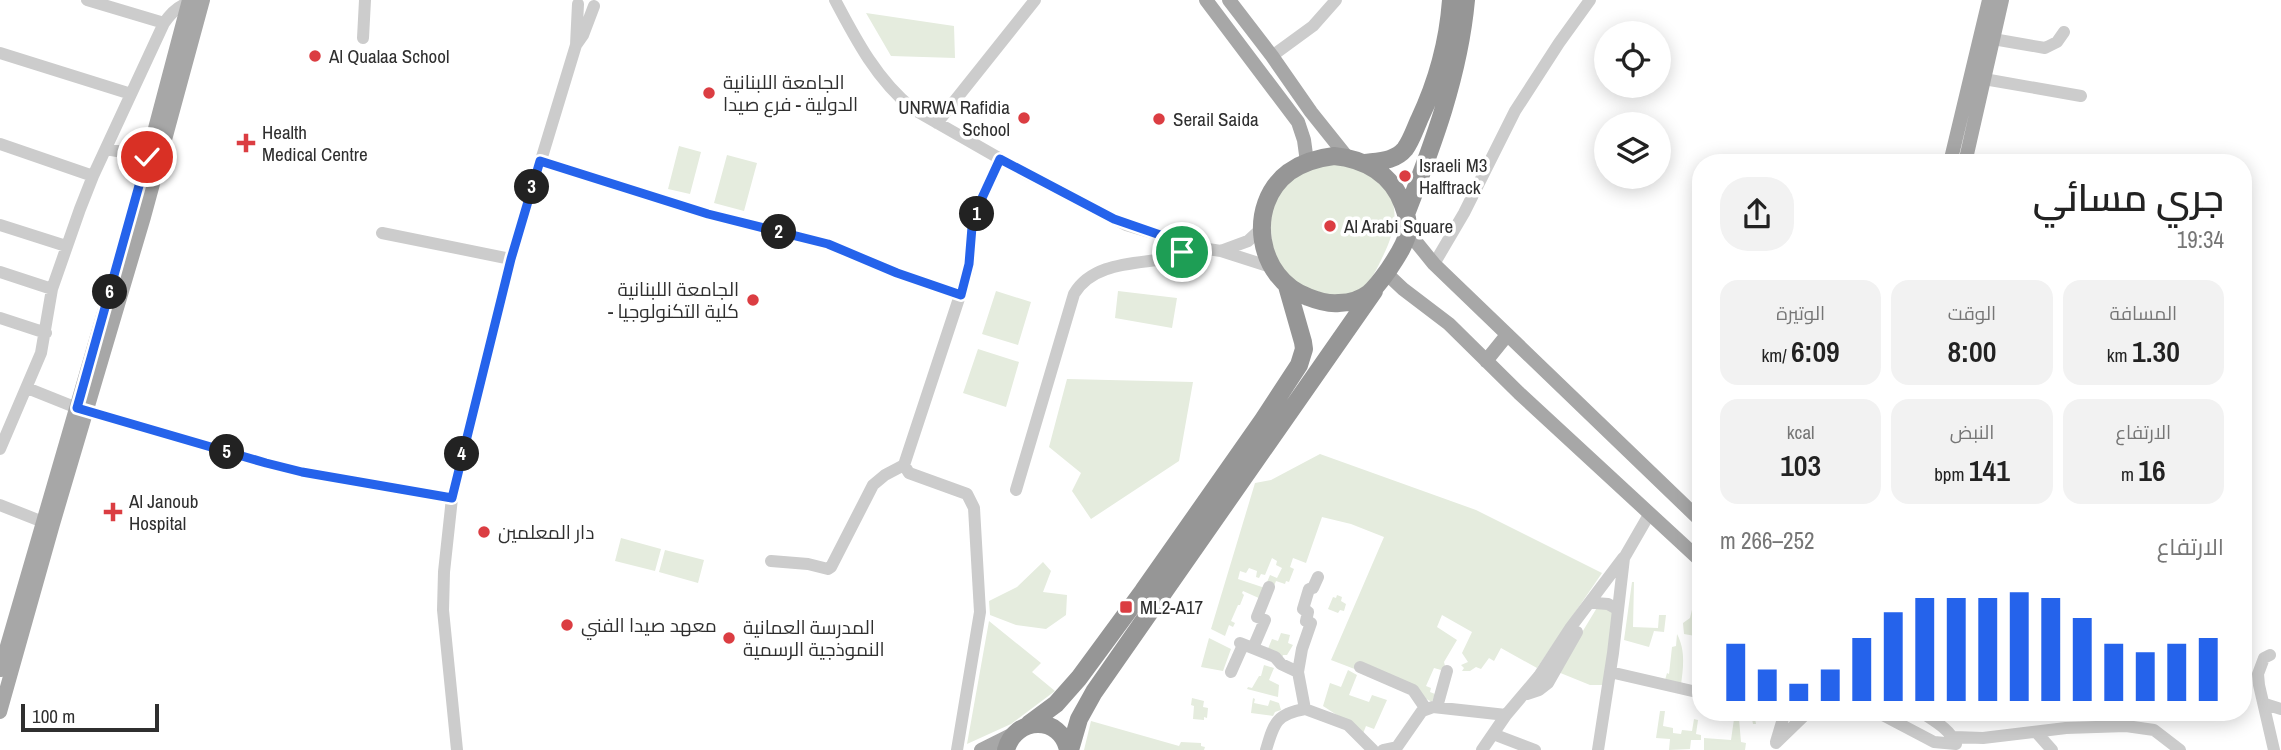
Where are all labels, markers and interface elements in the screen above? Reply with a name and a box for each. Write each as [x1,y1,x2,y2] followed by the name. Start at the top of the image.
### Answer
[1594,21,1671,189] map controls
[1594,21,1671,98] button: locate
[328,43,449,69] place label: Al Qualaa School
[307,48,323,64] marker: Al Qualaa School
[723,69,858,118] place label: الجامعة اللبنانية الدولية - فرع صيدا
[701,85,717,101] marker: الجامعة اللبنانية الدولية - فرع صيدا
[898,94,1010,142] place label: UNRWA Rafidia School
[1173,106,1259,132] place label: Serail Saida
[1016,110,1032,126] marker: UNRWA Rafidia School
[1151,111,1167,127] marker: Serail Saida
[1594,112,1671,189] button: layers
[262,119,368,167] place label: Health Medical Centre
[117,127,177,187] pin
[236,133,256,153] marker: Health Medical Centre
[128,138,166,176] icon: check
[1419,152,1487,200] place label: Israeli M3 Halftrack
[1397,168,1413,184] marker: Israeli M3 Halftrack
[514,170,550,204] pin: 3
[2033,172,2224,223] text: جري مسائي
[527,173,536,199] text: 3
[1720,177,1794,251] button: share
[960,196,995,232] pin: 1
[972,200,981,226] text: 1
[1343,213,1453,239] place label: Al Arabi Square
[762,215,796,250] pin: 2
[774,218,783,244] text: 2
[1322,218,1338,234] marker: Al Arabi Square
[1152,222,1212,282] pin
[2177,224,2224,255] text: 19:34
[1163,233,1201,271] icon: arrive
[92,274,128,310] pin: 6
[608,276,739,324] place label: الجامعة اللبنانية - كلية التكنولوجيا
[105,278,114,304] text: 6
[745,292,761,308] marker: الجامعة اللبنانية - كلية التكنولوجيا
[1776,300,1825,326] text: الوتيرة
[1948,300,1996,326] text: الوقت
[2110,300,2177,326] text: المسافة
[1791,331,1840,371] text: 6:09
[1948,331,1996,371] text: 8:00
[2132,331,2180,371] text: 1.30
[1762,342,1791,368] text: /km
[2107,342,2132,368] text: km
[1787,419,1815,445] text: kcal
[1950,419,1994,445] text: النبض
[2116,419,2171,445] text: الارتفاع
[210,434,244,470] pin: 5
[444,436,480,472] pin: 4
[222,438,231,464] text: 5
[457,440,466,466] text: 4
[1780,445,1821,485] text: 103
[1969,450,2010,490] text: 141
[2138,450,2166,490] text: 16
[1934,461,1969,487] text: bpm
[2121,461,2138,487] text: m
[128,488,198,536] place label: Al Janoub Hospital
[103,502,123,522] marker: Al Janoub Hospital
[498,519,594,545] place label: دار المعلمين
[476,524,492,540] marker: دار المعلمين
[1720,525,1814,556] text: 252–266 m
[2157,531,2224,562] text: الارتفاع
[1140,594,1204,620] place label: ML2-A17
[1118,599,1134,615] marker: ML2-A17
[581,612,717,640] place label: معهد صيدا الفني
[743,614,885,662] place label: المدرسة العمانية النموذجية الرسمية
[559,617,575,633] marker: معهد صيدا الفني
[721,630,737,646] marker: المدرسة العمانية النموذجية الرسمية
[21,701,159,733] scale bar
[32,703,75,729] text: 100 m

